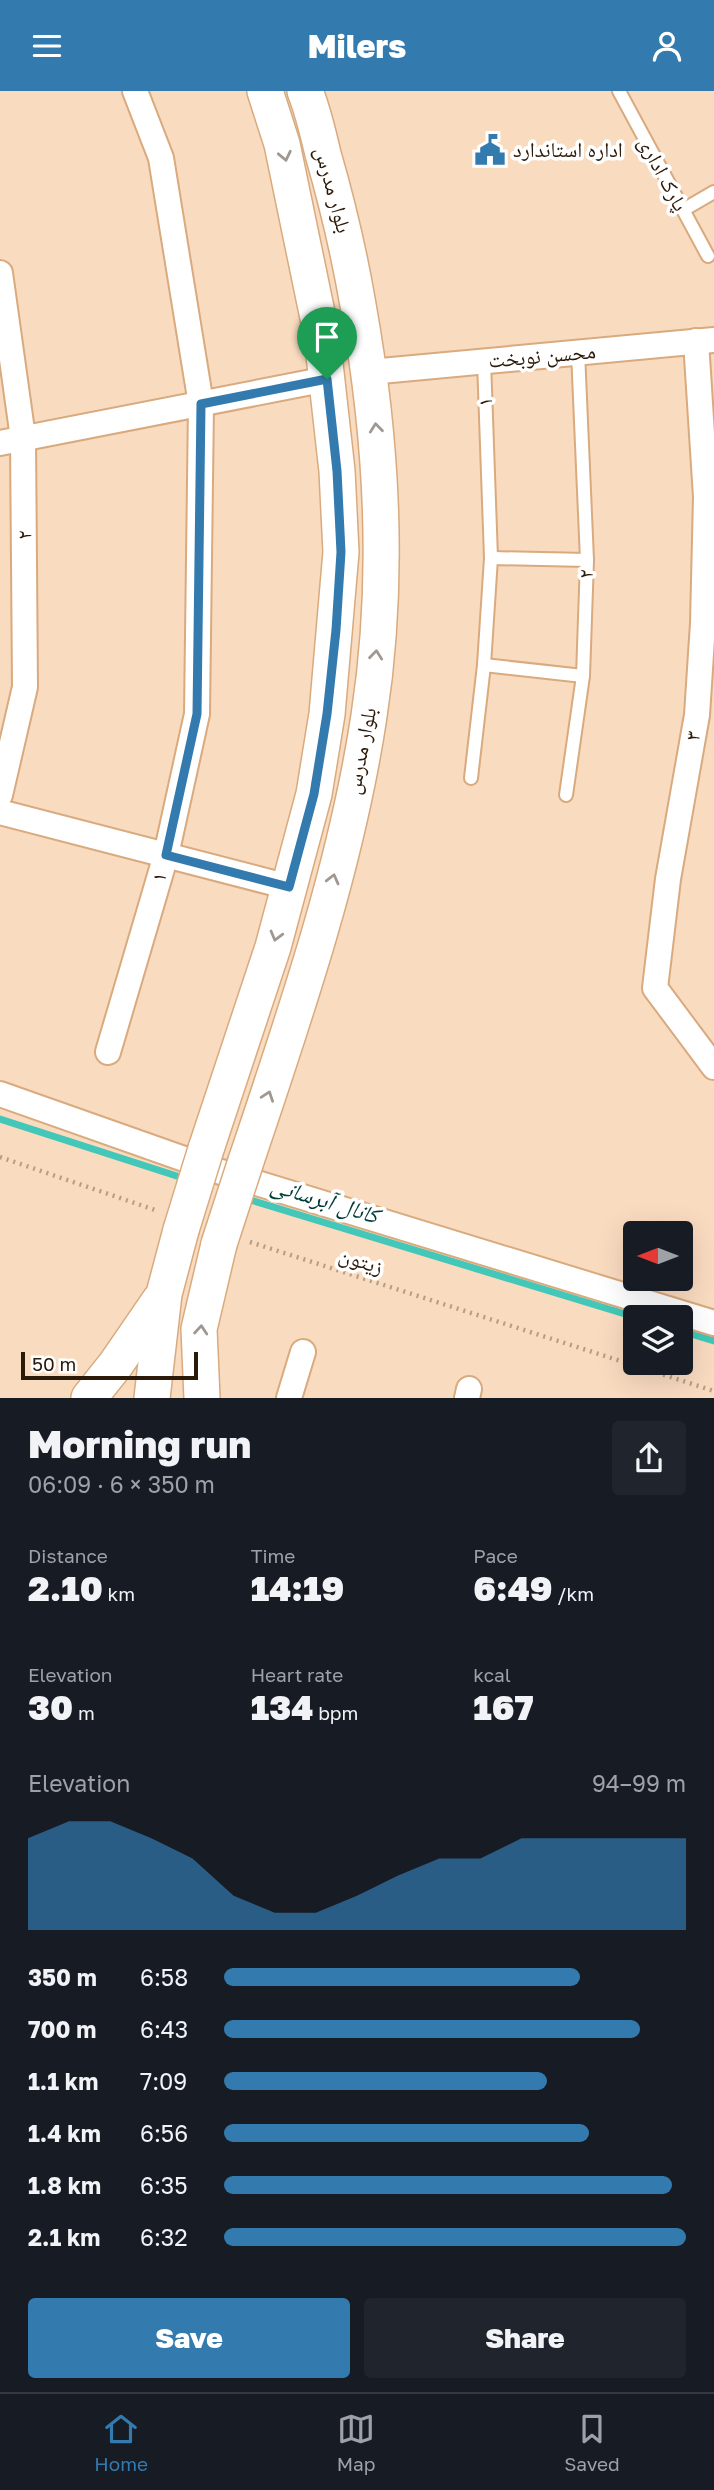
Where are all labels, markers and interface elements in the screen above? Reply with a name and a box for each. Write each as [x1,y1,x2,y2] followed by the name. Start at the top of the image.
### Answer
[28,27,66,65] icon: menu
[308,27,406,65] text: Milers
[648,27,686,65] icon: person
[633,132,694,215] street label: پارک اداری
[473,133,507,167] public building icon: اداره استاندارد
[513,136,623,162] place label: اداره استاندارد
[309,144,358,236] street label: بلوار مدرس
[276,150,291,162] one-way arrow
[297,307,357,379] pin
[308,318,346,356] icon: arrive
[487,337,597,374] street label: محسن نوبخت
[471,397,497,407] street label: ۱
[369,422,384,433] one-way arrow
[10,530,36,540] street label: ۲
[572,569,598,579] street label: ۲
[368,650,383,661] one-way arrow
[339,705,382,797] street label: بلوار مدرس
[678,729,706,743] street label: ۳
[144,869,172,885] street label: ۱
[325,873,340,885] one-way arrow
[269,930,284,942] one-way arrow
[260,1091,274,1103] one-way arrow
[267,1169,386,1232] water label: کانال آبرسانی
[623,1221,693,1291] north arrow
[623,1221,693,1375] map controls
[336,1241,387,1279] street label: زیتون
[623,1305,693,1375] button: layers
[193,1324,208,1335] one-way arrow
[21,1349,198,1381] scale bar
[32,1352,76,1375] text: 50 m
[28,1421,251,1466] text: Morning run
[612,1421,686,1495] button: share
[28,1470,215,1498] text: 06:09 · 6 × 350 m
[28,1544,108,1567] text: Distance
[251,1544,295,1567] text: Time
[473,1544,518,1567] text: Pace
[28,1567,103,1609] text: 2.10
[251,1567,344,1609] text: 14:19
[473,1567,553,1609] text: 6:49
[103,1582,135,1605] text: km
[553,1582,594,1605] text: /km
[28,1663,113,1686] text: Elevation
[251,1663,343,1686] text: Heart rate
[473,1663,511,1686] text: kcal
[28,1686,73,1728] text: 30
[251,1686,313,1728] text: 134
[473,1686,534,1728] text: 167
[73,1701,95,1724] text: m
[313,1701,358,1724] text: bpm
[28,1769,130,1797] text: Elevation
[592,1769,686,1797] text: 94–99 m
[28,1963,97,1991] text: 350 m
[140,1963,188,1991] text: 6:58
[28,2015,96,2043] text: 700 m
[140,2015,188,2043] text: 6:43
[28,2067,98,2095] text: 1.1 km
[140,2067,187,2095] text: 7:09
[28,2119,101,2147] text: 1.4 km
[140,2119,188,2147] text: 6:56
[28,2171,101,2199] text: 1.8 km
[140,2171,188,2199] text: 6:35
[28,2223,100,2251] text: 2.1 km
[140,2223,188,2251] text: 6:32
[28,2298,350,2378] button: Save
[364,2298,686,2378] button: Share
[94,2410,148,2475] tab: Home
[337,2410,375,2475] tab: Map
[564,2410,620,2475] tab: Saved

